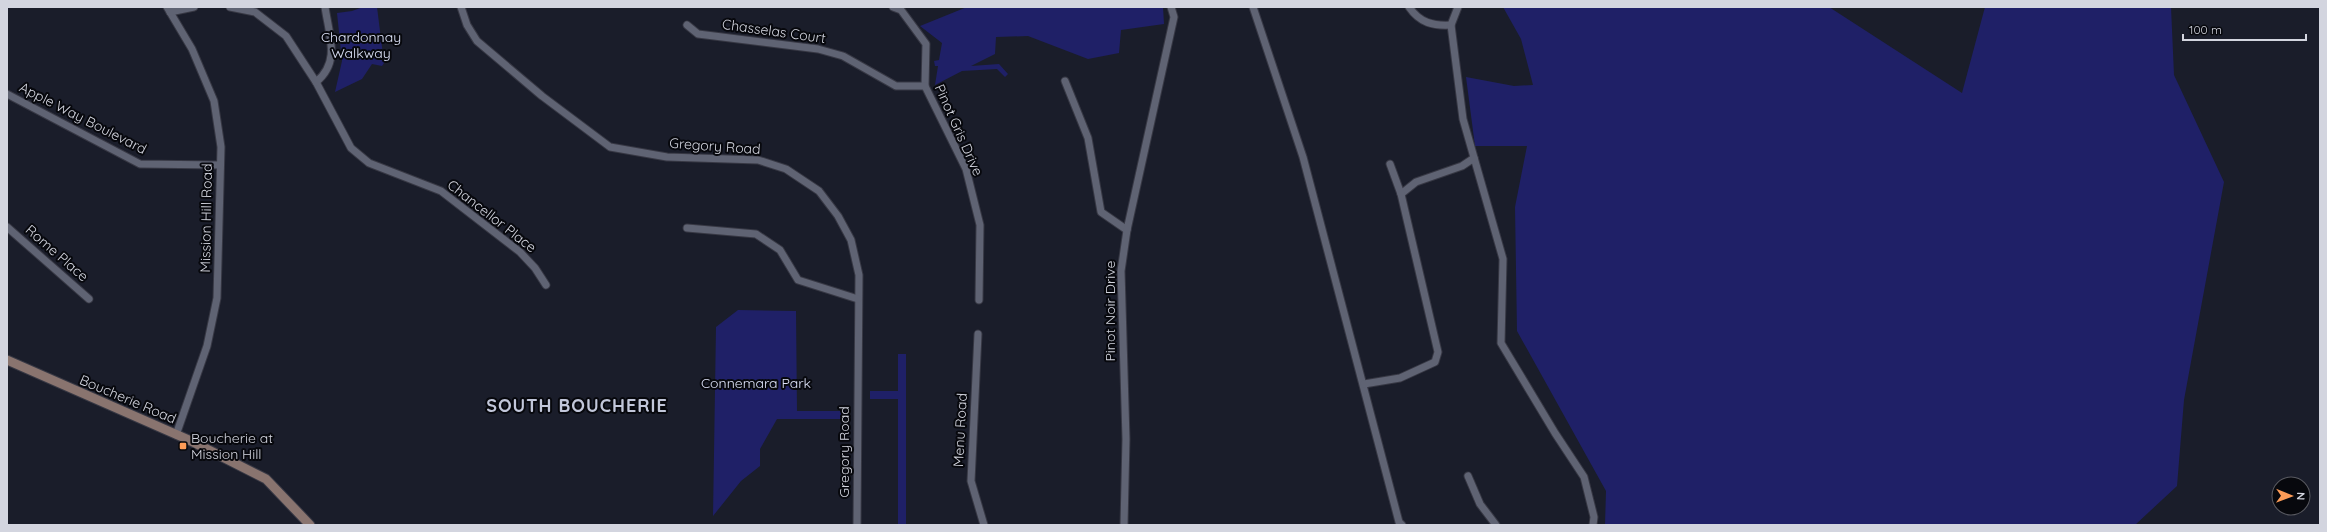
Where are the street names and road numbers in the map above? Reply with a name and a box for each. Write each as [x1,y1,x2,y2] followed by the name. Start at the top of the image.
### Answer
[721,15,827,47] street label: Chasselas Court
[16,78,150,158] street label: Apple Way Boulevard
[931,81,987,179] street label: Pinot Gris Drive
[669,134,761,158] street label: Gregory Road
[196,163,216,273] street label: Mission Hill Road
[444,176,540,256] street label: Chancellor Place
[22,221,92,285] street label: Rome Place
[1101,260,1119,362] street label: Pinot Noir Drive
[77,370,179,428] street label: Boucherie Road
[949,393,971,467] street label: Menu Road
[835,406,853,498] street label: Gregory Road

